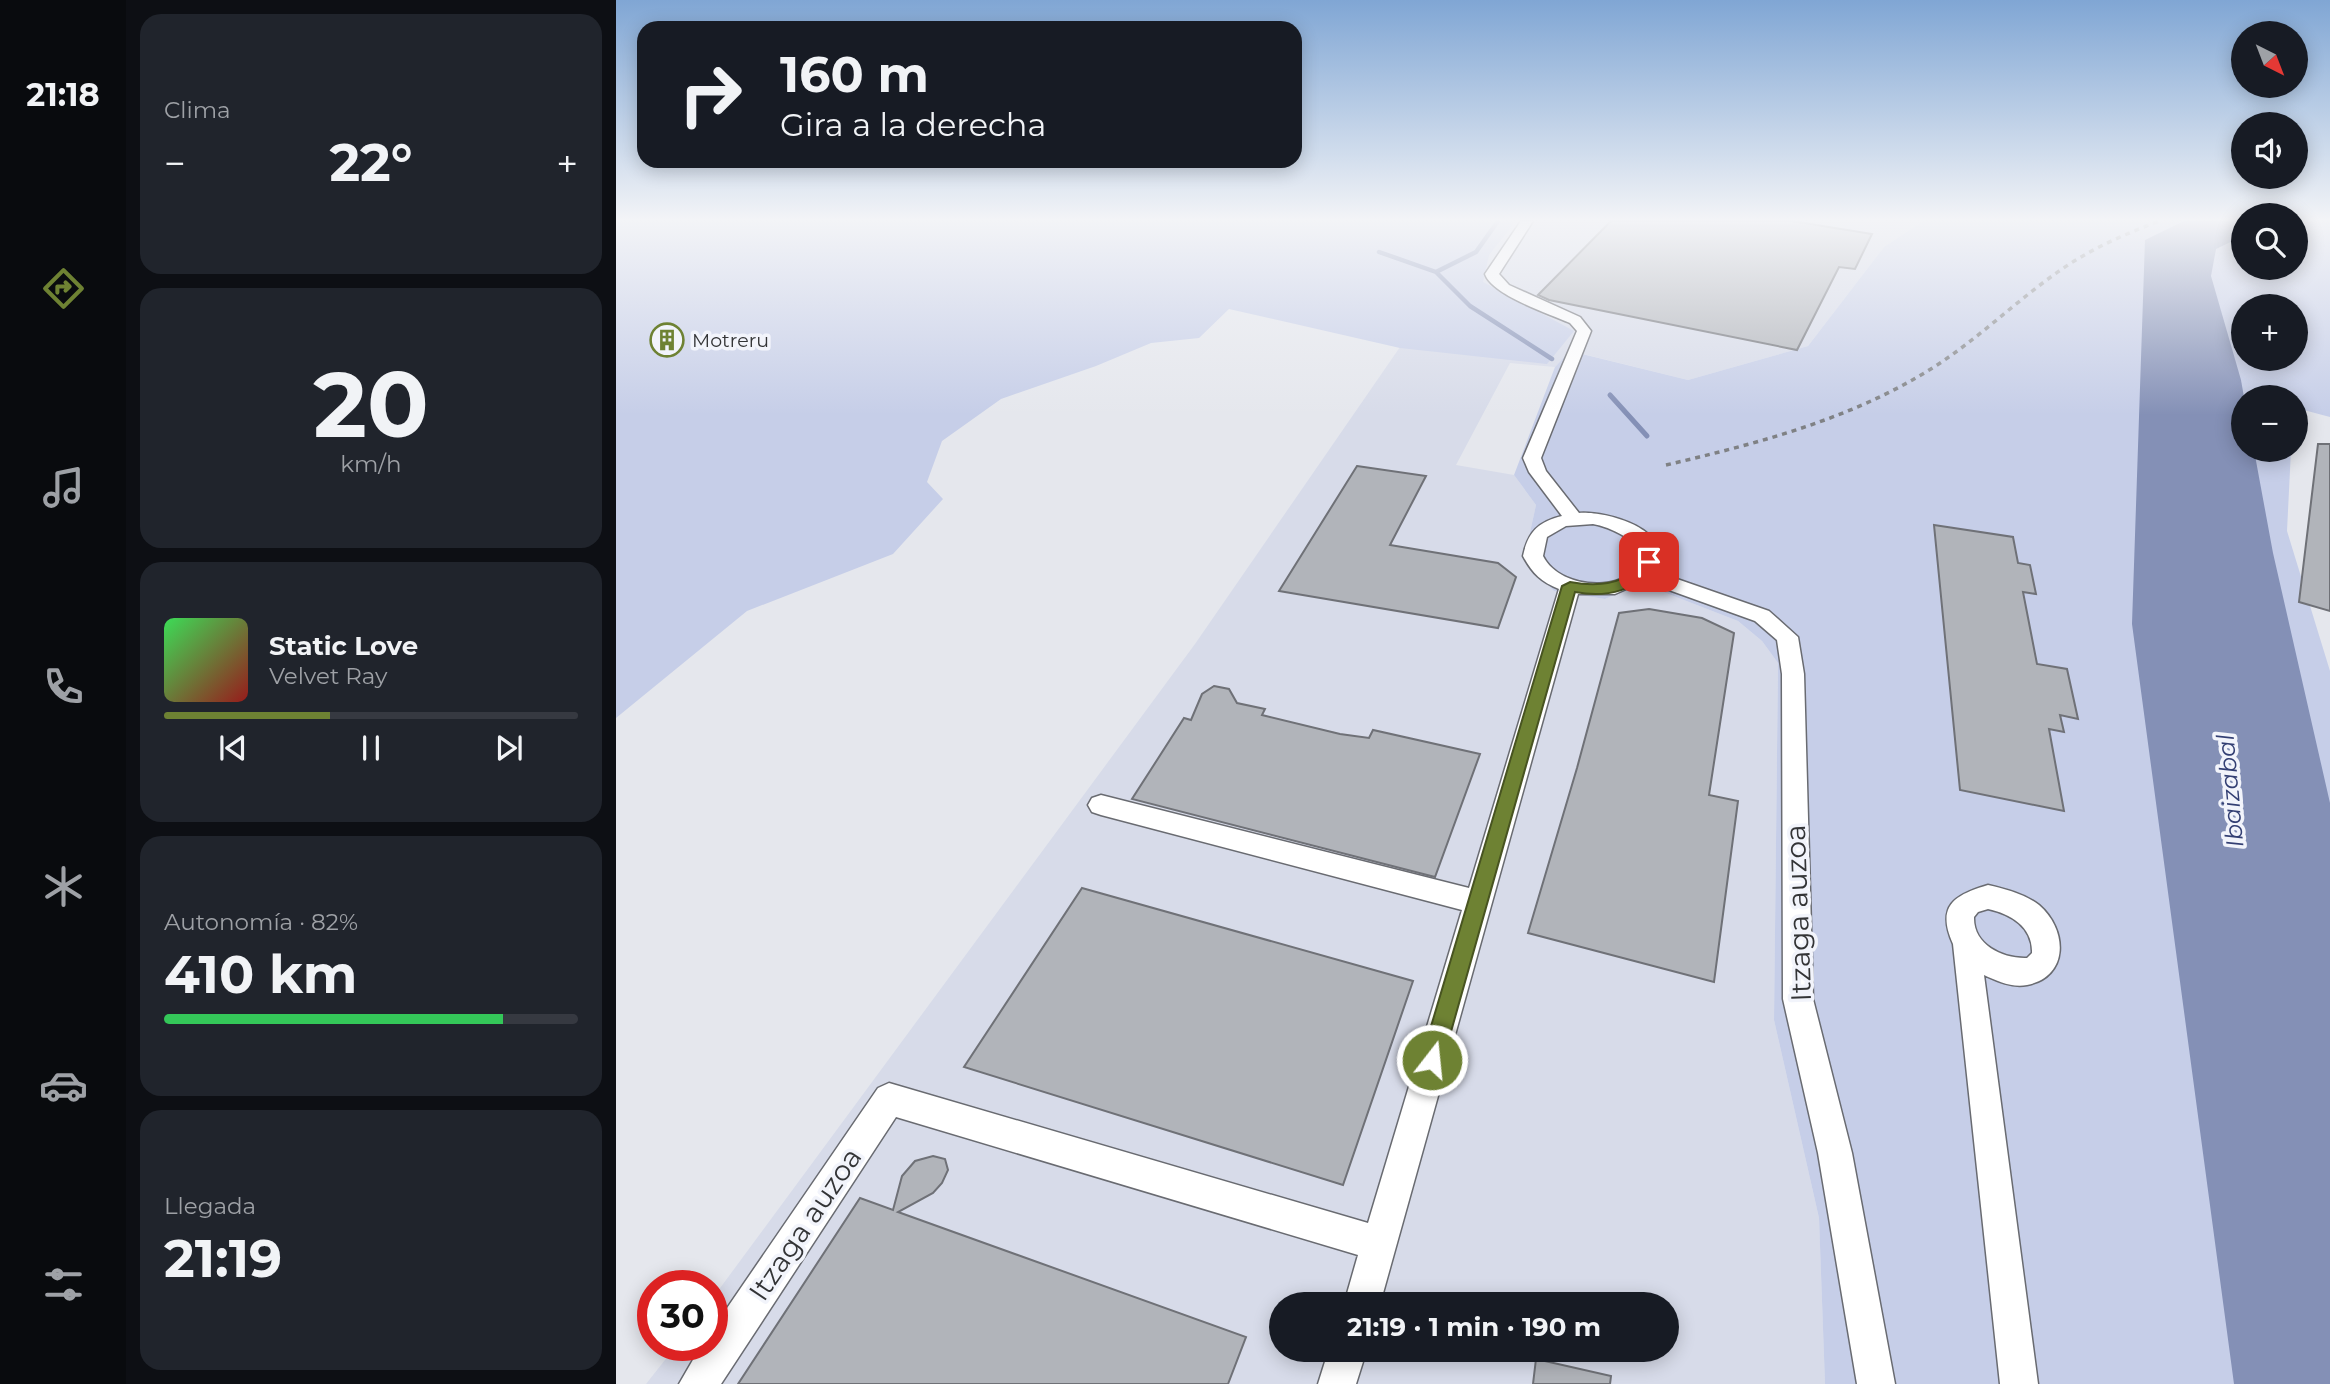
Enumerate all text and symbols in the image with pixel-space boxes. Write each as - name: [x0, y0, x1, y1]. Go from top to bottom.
- north arrow: [2231, 21, 2308, 98]
- map controls: [2231, 21, 2308, 462]
- text: 160 m: [780, 45, 929, 104]
- icon: right: [665, 49, 756, 140]
- text: 21:18: [26, 75, 100, 114]
- text: Clima: [164, 96, 231, 124]
- text: Gira a la derecha: [780, 105, 1046, 144]
- button: sound: [2231, 112, 2308, 189]
- text: 22°: [329, 131, 413, 194]
- text: −: [164, 140, 186, 187]
- text: +: [556, 140, 578, 187]
- button: search: [2231, 203, 2308, 280]
- icon: directions: [39, 264, 88, 313]
- button: +: [2231, 294, 2308, 371]
- building icon: Motreru: [648, 321, 686, 359]
- place label: Motreru: [692, 329, 769, 352]
- text: 20: [313, 349, 429, 460]
- button: −: [2231, 385, 2308, 462]
- text: km/h: [340, 450, 402, 478]
- icon: music: [39, 463, 88, 512]
- pin: [1619, 532, 1679, 592]
- icon: arrive: [1630, 543, 1668, 581]
- text: Static Love: [269, 630, 418, 662]
- icon: phone: [39, 662, 88, 711]
- text: Velvet Ray: [269, 662, 387, 690]
- icon: previous: [214, 729, 252, 767]
- icon: pause: [352, 729, 390, 767]
- icon: next: [490, 729, 528, 767]
- water label: Ibaizabal: [2211, 733, 2249, 849]
- street label: Itzaga auzoa: [1778, 824, 1818, 1002]
- icon: climate: [39, 862, 88, 911]
- text: Autonomía · 82%: [164, 908, 358, 936]
- text: 410 km: [164, 943, 357, 1006]
- position arrow: [1395, 1023, 1469, 1097]
- icon: car: [39, 1061, 88, 1110]
- street label: Itzaga auzoa: [741, 1141, 869, 1307]
- text: Llegada: [164, 1192, 256, 1220]
- text: 21:19: [164, 1227, 282, 1290]
- icon: filters: [39, 1260, 88, 1309]
- speed limit sign: 30: [637, 1270, 728, 1361]
- text: 21:19 · 1 min · 190 m: [1347, 1311, 1601, 1343]

